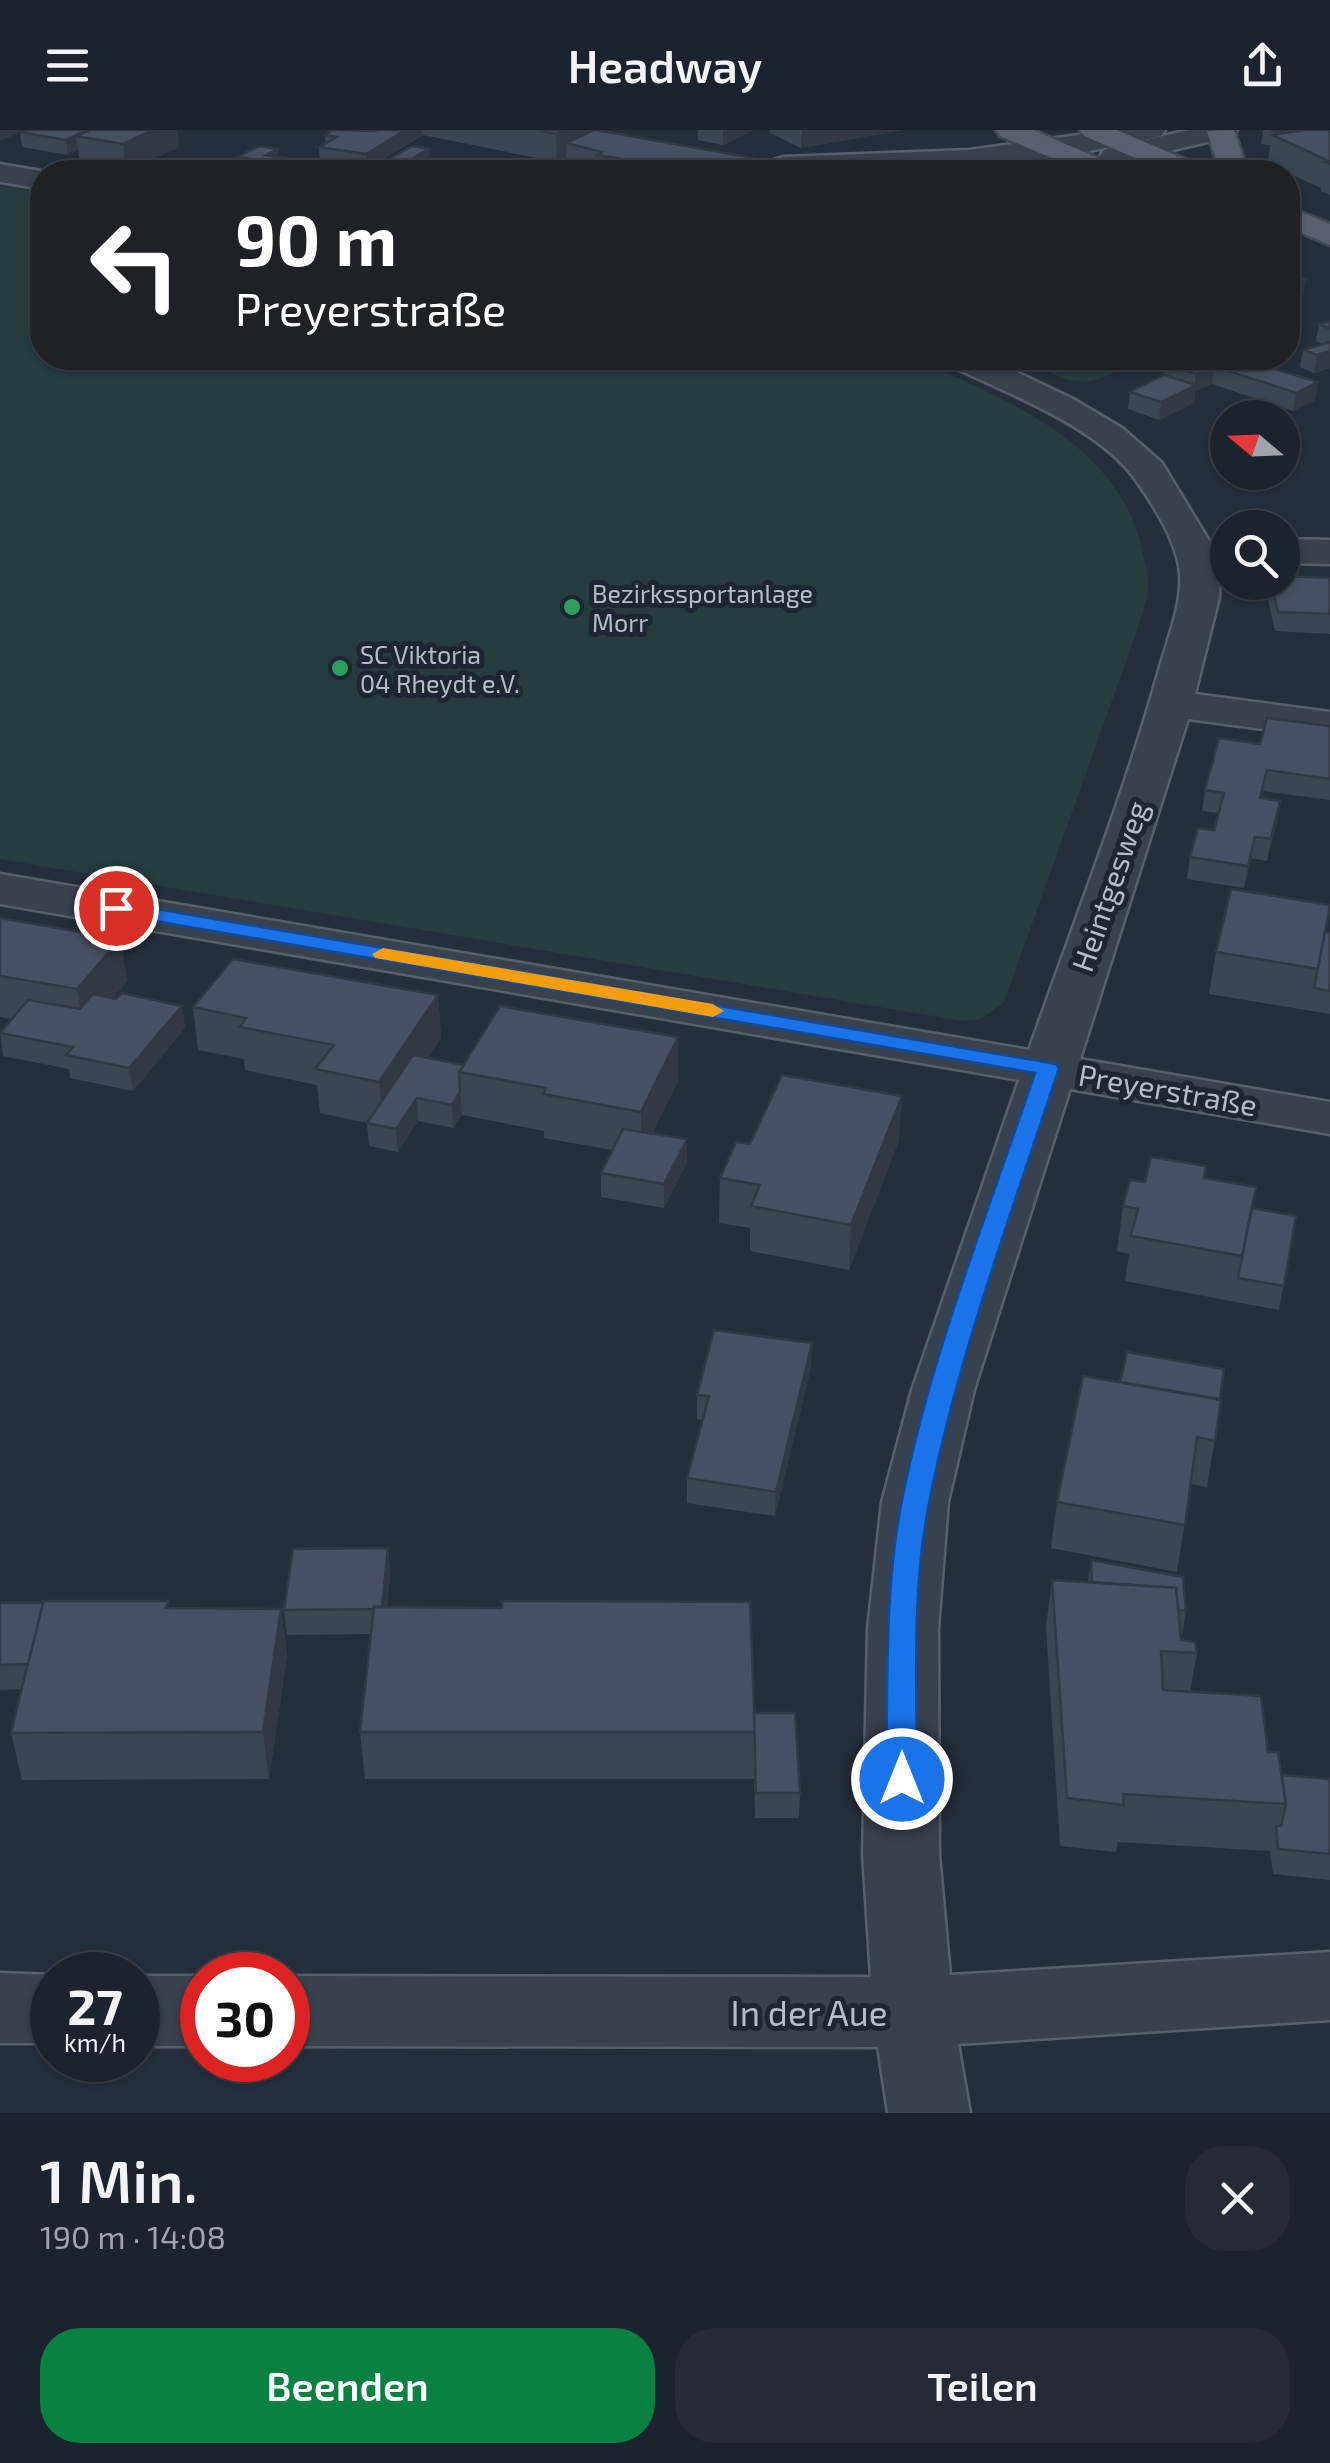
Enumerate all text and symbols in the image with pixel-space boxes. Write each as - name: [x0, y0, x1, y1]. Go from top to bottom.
- icon: menu: [40, 38, 95, 93]
- text: Headway: [568, 38, 762, 92]
- icon: share: [1235, 38, 1290, 93]
- text: 90 m: [235, 196, 397, 280]
- icon: left: [70, 200, 200, 330]
- text: Preyerstraße: [235, 281, 506, 335]
- north arrow: [1210, 400, 1300, 490]
- map controls: [1210, 400, 1300, 600]
- button: search: [1210, 510, 1300, 600]
- place label: Bezirkssportanlage Morr: [592, 578, 813, 637]
- marker: Bezirkssportanlage Morr: [561, 596, 583, 618]
- place label: SC Viktoria 04 Rheydt e.V.: [360, 639, 520, 698]
- marker: SC Viktoria 04 Rheydt e.V.: [329, 657, 351, 679]
- street label: Heintgesweg: [1063, 796, 1155, 976]
- pin: [74, 866, 159, 951]
- icon: arrive: [89, 881, 144, 936]
- street label: Preyerstraße: [1076, 1056, 1260, 1122]
- position arrow: [850, 1727, 954, 1831]
- speed limit sign: 30: [180, 1952, 310, 2082]
- text: 27: [67, 1975, 123, 2035]
- street label: In der Aue: [731, 1991, 887, 2033]
- text: km/h: [64, 2027, 126, 2057]
- text: 1 Min.: [40, 2143, 198, 2215]
- button: close: [1185, 2146, 1290, 2251]
- text: 190 m · 14:08: [40, 2217, 226, 2255]
- button: Beenden: [40, 2328, 655, 2443]
- button: Teilen: [675, 2328, 1290, 2443]

